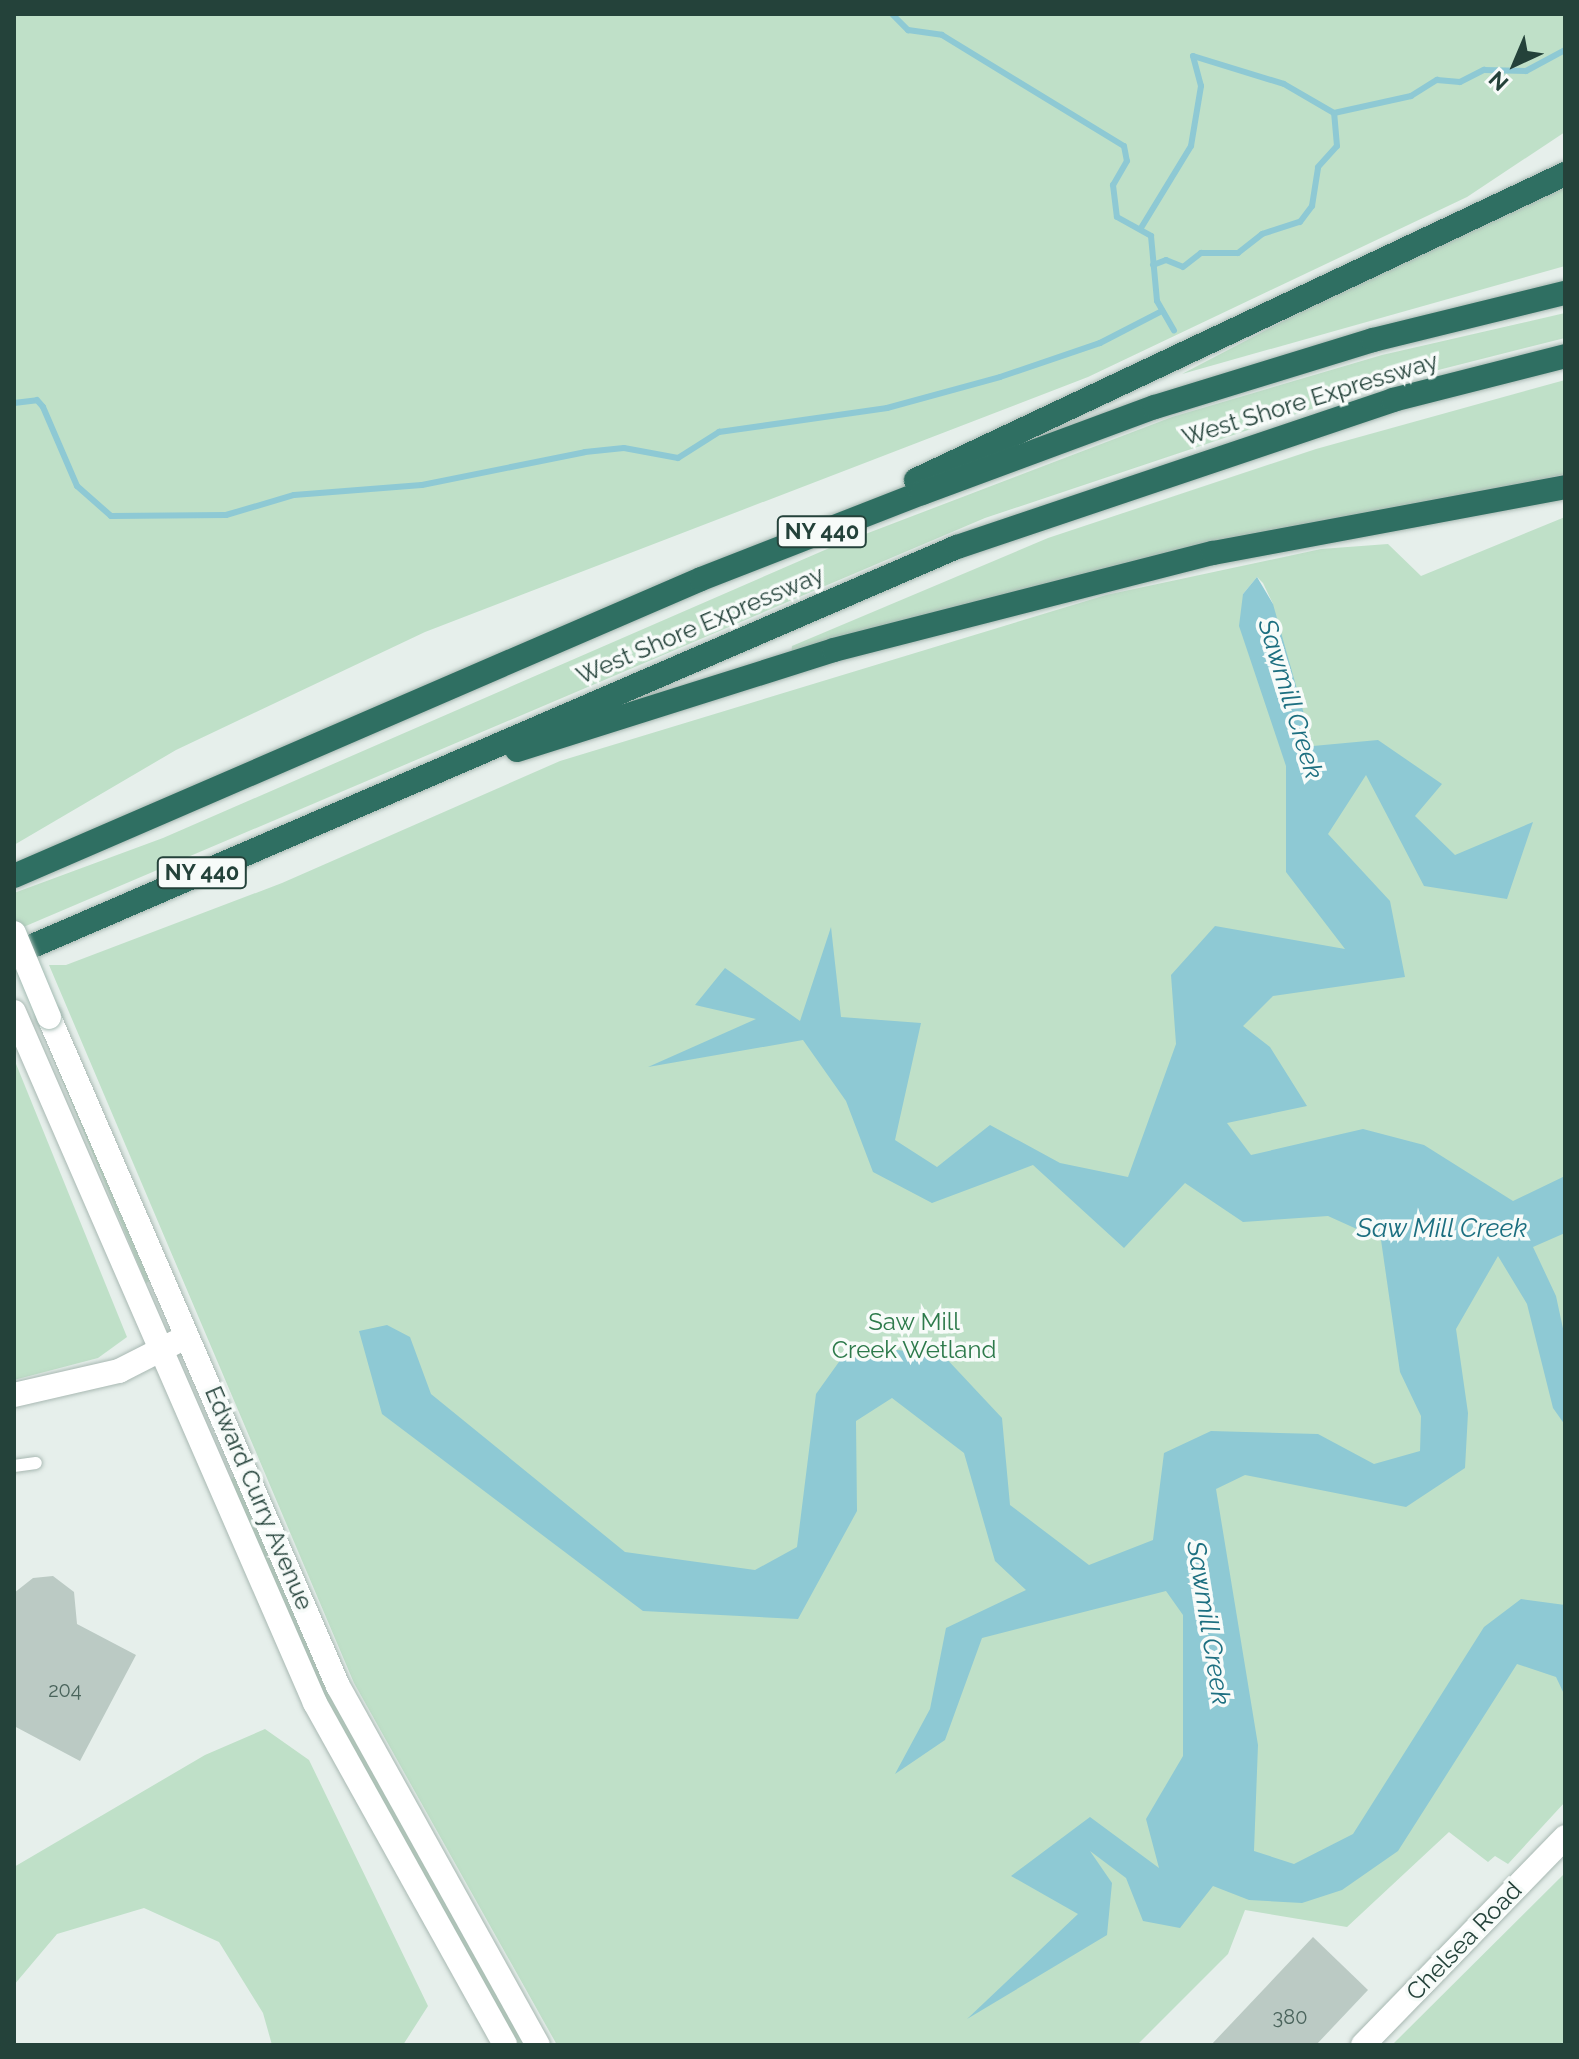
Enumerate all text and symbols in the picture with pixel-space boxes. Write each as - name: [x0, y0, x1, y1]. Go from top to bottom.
- north arrow: [1475, 24, 1555, 104]
- text: N: [1483, 66, 1513, 96]
- street label: West Shore Expressway: [1179, 346, 1441, 452]
- road number: NY 440: [776, 514, 868, 550]
- street label: West Shore Expressway: [572, 560, 828, 690]
- water label: Sawmill Creek: [1251, 615, 1329, 783]
- road number: NY 440: [156, 855, 248, 891]
- water label: Saw Mill Creek: [1356, 1213, 1528, 1245]
- park label: Saw Mill Creek Wetland: [831, 1308, 997, 1364]
- street label: Edward Curry Avenue: [199, 1381, 319, 1615]
- water label: Sawmill Creek: [1180, 1538, 1236, 1708]
- house number: 204: [48, 1678, 82, 1702]
- street label: Chelsea Road: [1400, 1876, 1528, 2006]
- house number: 380: [1273, 2005, 1307, 2029]

